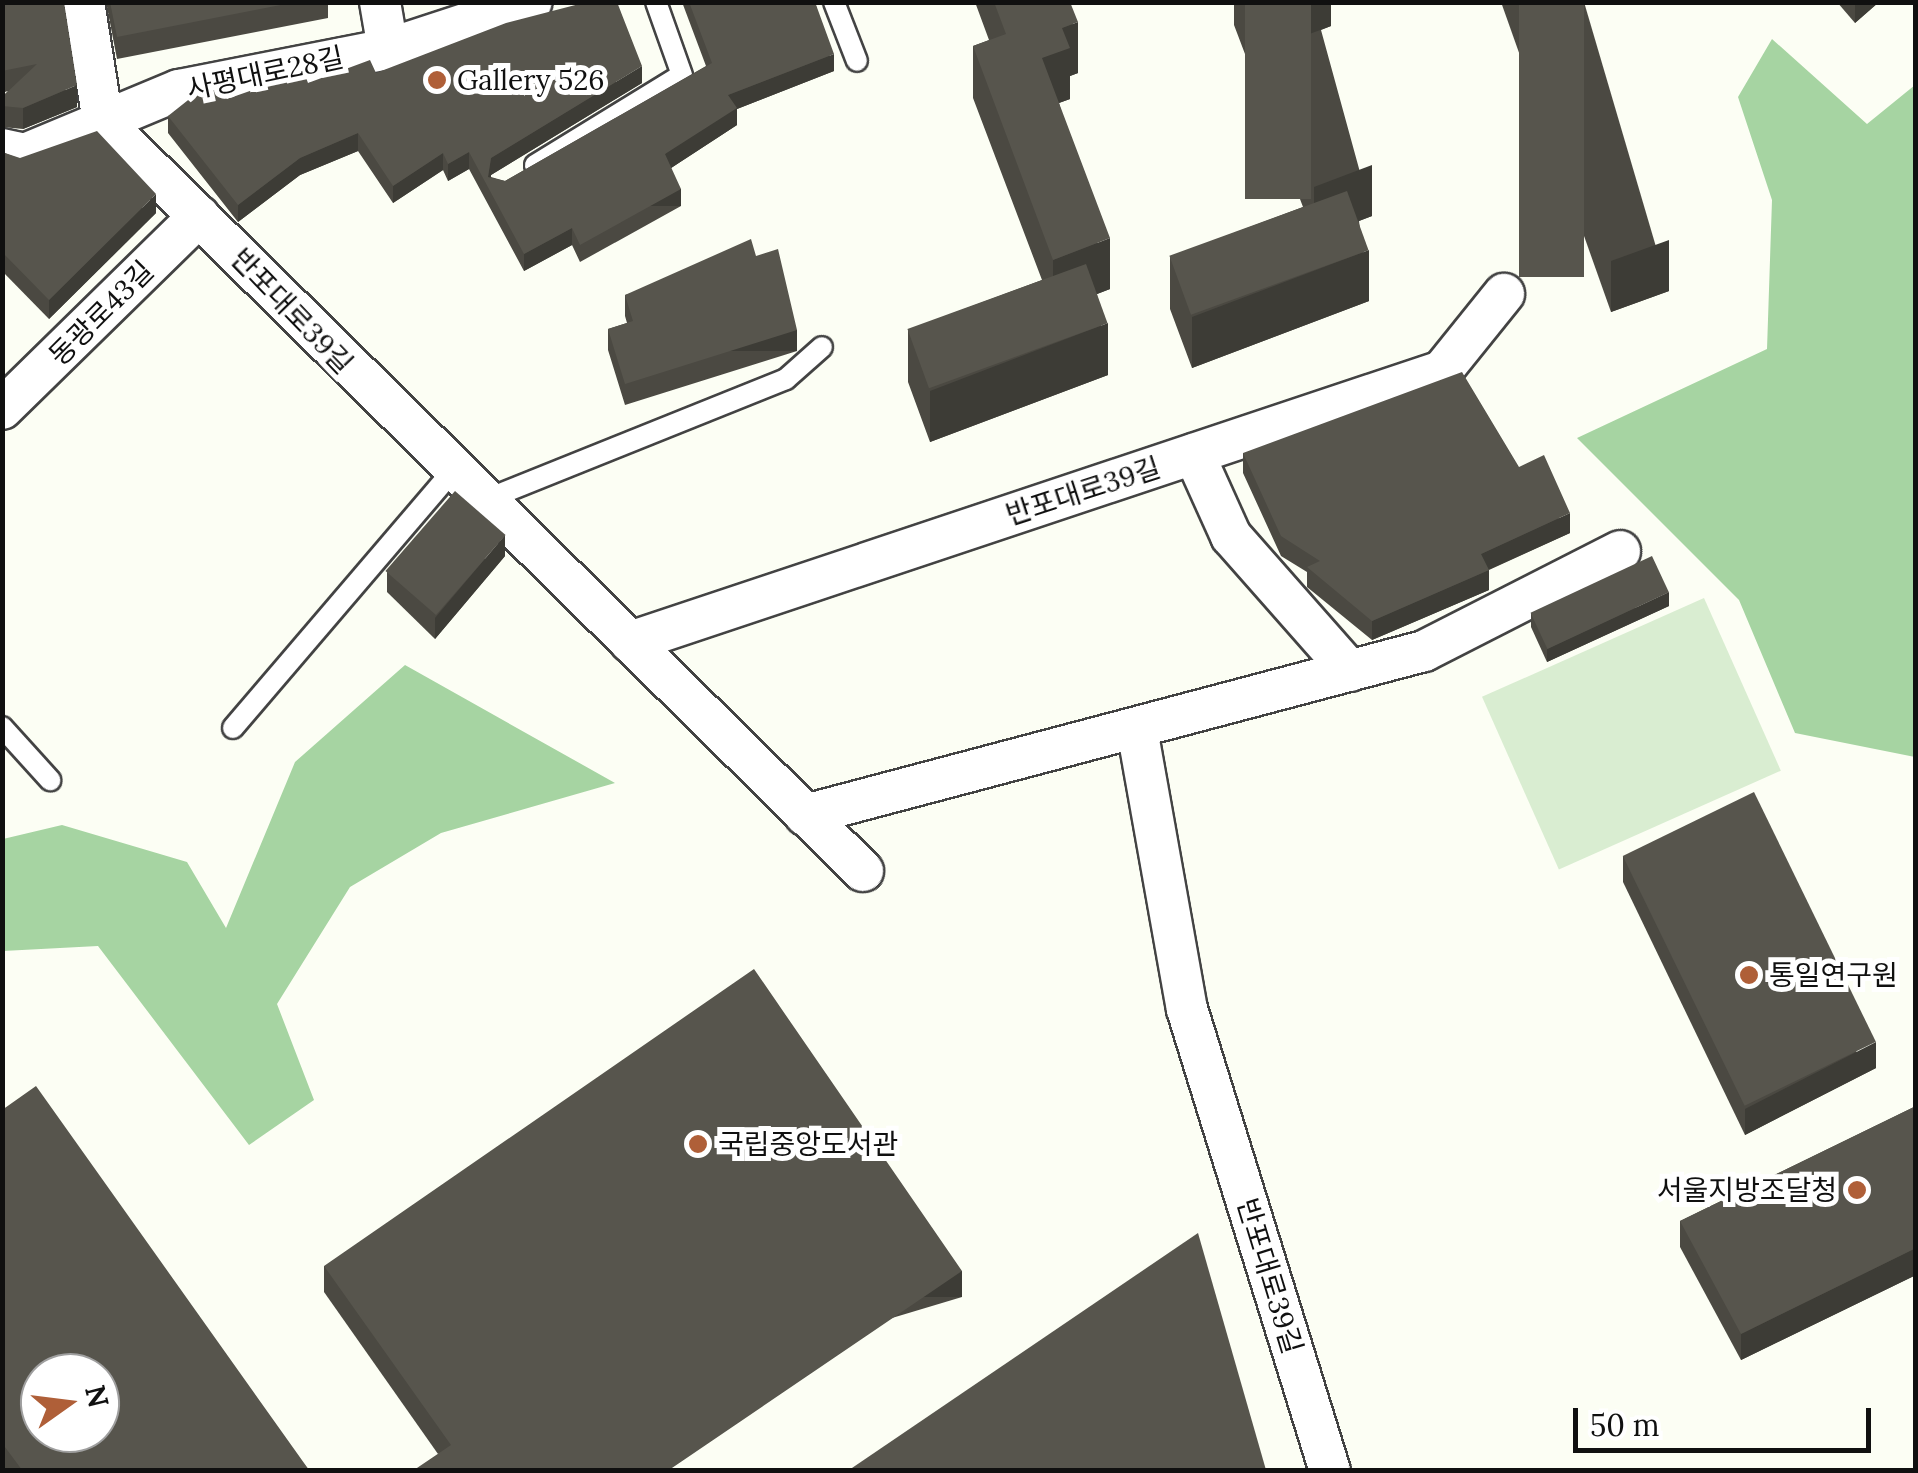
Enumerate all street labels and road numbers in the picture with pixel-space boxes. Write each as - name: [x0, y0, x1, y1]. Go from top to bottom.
- street label: 사평대로28길: [183, 40, 347, 106]
- street label: 반포대로39길: [224, 242, 360, 380]
- street label: 동광로43길: [42, 254, 160, 372]
- street label: 반포대로39길: [1001, 450, 1165, 532]
- street label: 반포대로39길: [1230, 1194, 1310, 1358]

